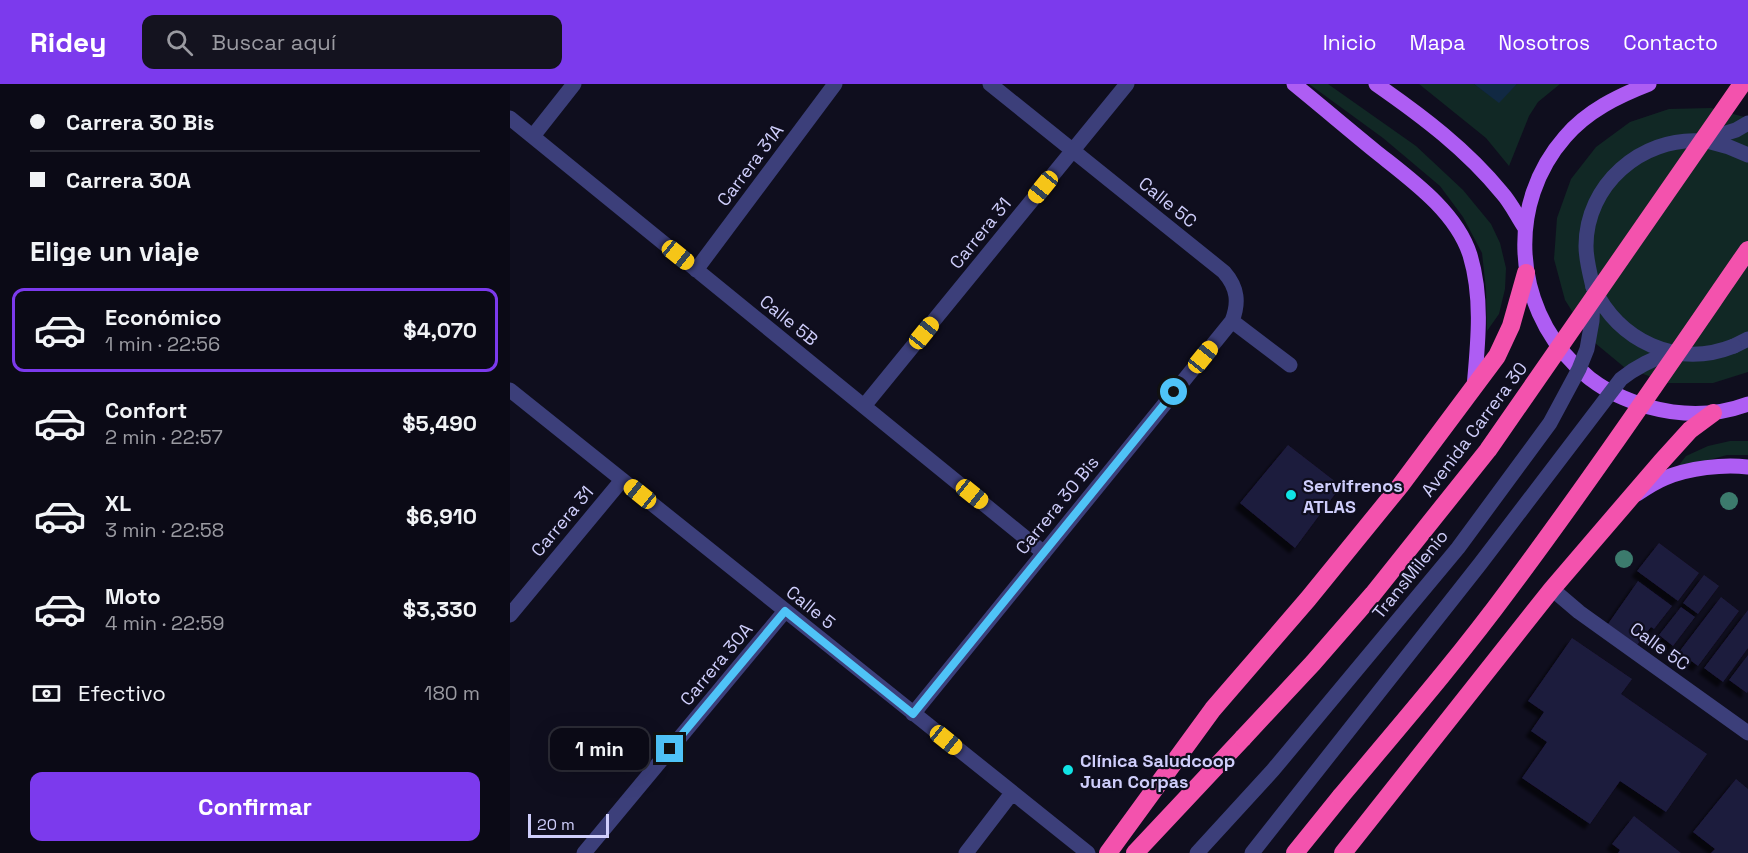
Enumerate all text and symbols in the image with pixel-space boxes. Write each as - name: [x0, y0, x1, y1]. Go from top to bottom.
- search box: [142, 15, 562, 69]
- text: Ridey: [30, 24, 106, 60]
- icon: search: [163, 26, 196, 59]
- text: Buscar aquí: [211, 28, 336, 56]
- text: Inicio: [1323, 29, 1377, 56]
- text: Mapa: [1410, 29, 1465, 56]
- text: Nosotros: [1498, 29, 1590, 56]
- text: Contacto: [1623, 29, 1718, 56]
- text: Carrera 30 Bis: [66, 108, 215, 136]
- street label: Carrera 31A: [712, 119, 788, 211]
- text: Carrera 30A: [66, 166, 191, 194]
- car: [1025, 167, 1061, 207]
- street label: Calle 5C: [1134, 172, 1202, 232]
- street label: Carrera 31: [944, 193, 1016, 273]
- text: Elige un viaje: [30, 234, 200, 269]
- car: [658, 237, 698, 273]
- street label: Calle 5B: [755, 289, 823, 351]
- icon: car: [33, 303, 87, 357]
- text: Económico: [105, 303, 222, 331]
- car: [906, 313, 942, 353]
- text: $4,070: [403, 316, 477, 344]
- text: 1 min · 22:56: [105, 331, 220, 357]
- car: [1185, 337, 1221, 377]
- street label: Avenida Carrera 30: [1416, 357, 1532, 501]
- route start: [1160, 378, 1187, 405]
- icon: car: [33, 396, 87, 450]
- text: Confort: [105, 396, 187, 424]
- text: $5,490: [402, 409, 477, 437]
- text: 2 min · 22:57: [105, 424, 223, 450]
- street label: Carrera 30 Bis: [1010, 451, 1104, 559]
- place label: Servifrenos ATLAS: [1303, 474, 1403, 518]
- car: [620, 476, 660, 512]
- car: [952, 476, 992, 512]
- street label: Carrera 31: [526, 481, 598, 561]
- marker: Servifrenos ATLAS: [1284, 488, 1298, 502]
- icon: car: [33, 489, 87, 543]
- text: XL: [105, 489, 131, 517]
- text: $6,910: [406, 502, 477, 530]
- text: 3 min · 22:58: [105, 517, 224, 543]
- street label: TransMilenio: [1367, 525, 1453, 623]
- street label: Calle 5: [782, 580, 840, 634]
- icon: car: [33, 582, 87, 636]
- text: Moto: [105, 582, 161, 610]
- text: $3,330: [403, 595, 477, 623]
- text: 4 min · 22:59: [105, 610, 224, 636]
- street label: Calle 5C: [1626, 617, 1694, 675]
- street label: Carrera 30A: [675, 618, 757, 710]
- icon: cash: [30, 677, 63, 710]
- text: Efectivo: [78, 679, 166, 707]
- text: 180 m: [424, 680, 480, 706]
- car: [926, 722, 966, 758]
- callout: 1 min: [550, 728, 649, 770]
- route end: [656, 735, 683, 762]
- text: 1 min: [575, 736, 624, 762]
- place label: Clínica Saludcoop Juan Corpas: [1080, 749, 1235, 793]
- marker: Clínica Saludcoop Juan Corpas: [1061, 763, 1075, 777]
- button: Confirmar: [30, 772, 480, 841]
- scale bar: [528, 811, 609, 838]
- text: 20 m: [537, 814, 575, 835]

